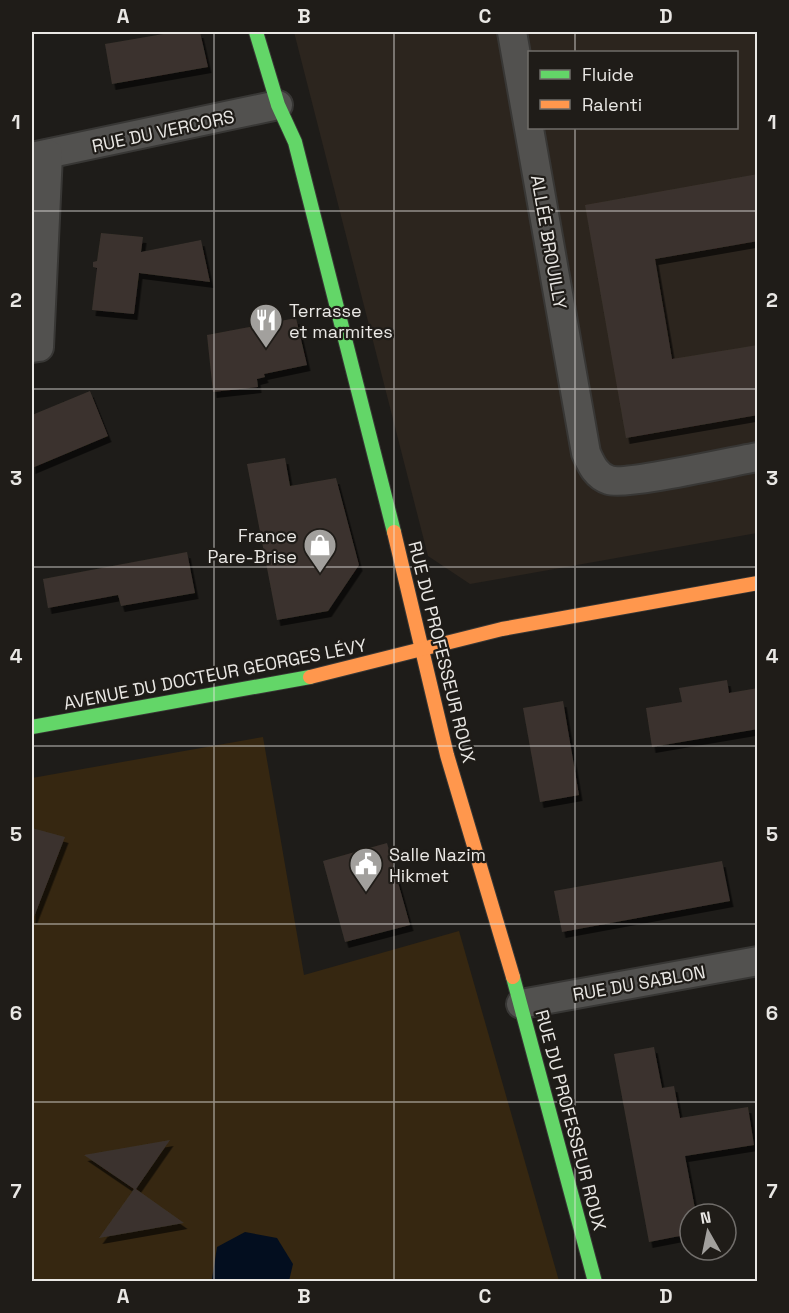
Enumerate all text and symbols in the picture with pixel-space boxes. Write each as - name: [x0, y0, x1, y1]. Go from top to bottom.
- text: A: [117, 3, 130, 29]
- text: B: [297, 3, 311, 29]
- text: C: [479, 3, 492, 29]
- text: D: [659, 3, 673, 29]
- legend: [528, 51, 738, 129]
- text: Fluide: [582, 63, 634, 86]
- text: Ralenti: [582, 93, 642, 116]
- street label: RUE DU VERCORS: [90, 105, 236, 157]
- text: 1: [11, 109, 21, 135]
- text: 1: [767, 109, 777, 135]
- street label: ALLÉE BROUILLY: [526, 173, 572, 311]
- text: 2: [10, 287, 22, 313]
- text: 2: [766, 287, 778, 313]
- place label: Terrasse et marmites: [289, 299, 393, 343]
- restaurant icon: Terrasse et marmites: [248, 302, 284, 349]
- text: 3: [10, 465, 22, 491]
- text: 3: [766, 465, 778, 491]
- place label: France Pare-Brise: [207, 524, 297, 568]
- shop icon: France Pare-Brise: [302, 527, 338, 574]
- street label: RUE DU PROFESSEUR ROUX: [403, 539, 481, 765]
- street label: AVENUE DU DOCTEUR GEORGES LÉVY: [62, 633, 368, 715]
- text: 4: [10, 643, 23, 669]
- text: 4: [766, 643, 779, 669]
- text: 5: [10, 821, 22, 847]
- text: 5: [766, 821, 778, 847]
- place label: Salle Nazim Hikmet: [389, 843, 486, 887]
- public building icon: Salle Nazim Hikmet: [348, 846, 384, 893]
- street label: RUE DU SABLON: [571, 960, 707, 1006]
- text: 6: [10, 1000, 22, 1026]
- text: 6: [766, 1000, 778, 1026]
- street label: RUE DU PROFESSEUR ROUX: [530, 1007, 612, 1233]
- text: 7: [10, 1178, 22, 1204]
- text: 7: [766, 1178, 778, 1204]
- north arrow: [678, 1202, 738, 1262]
- text: N: [699, 1206, 713, 1229]
- text: A: [117, 1283, 130, 1309]
- text: B: [297, 1283, 311, 1309]
- text: C: [479, 1283, 492, 1309]
- text: D: [659, 1283, 673, 1309]

